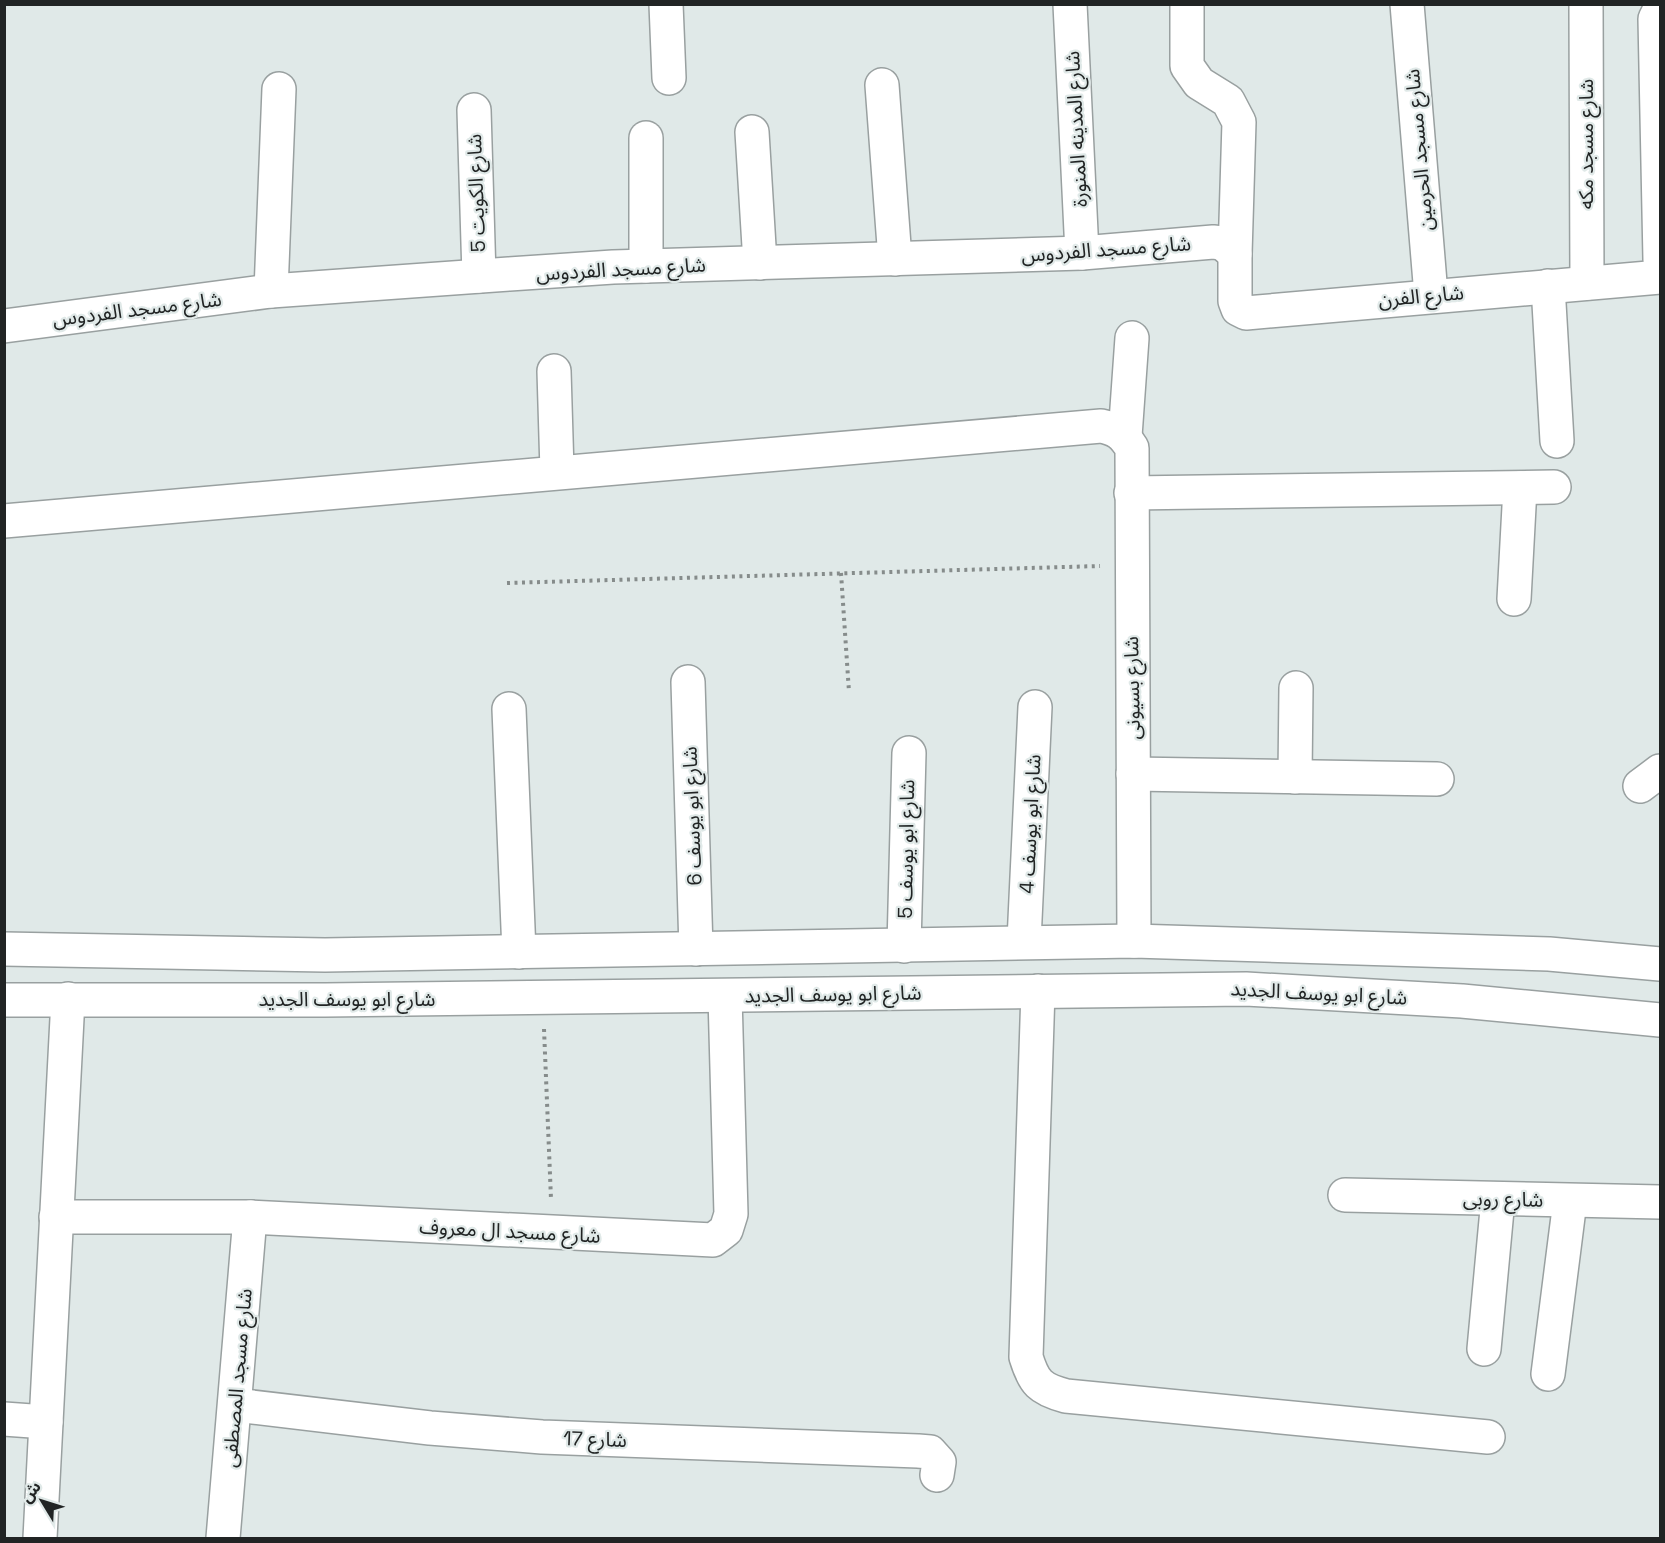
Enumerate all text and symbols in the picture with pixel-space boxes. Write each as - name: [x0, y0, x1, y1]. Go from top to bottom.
- street label: شارع المدينه المنورة: [1059, 50, 1095, 208]
- street label: شارع مسجد الحرمين: [1399, 68, 1441, 232]
- street label: شارع مسجد مكه: [1573, 79, 1601, 209]
- street label: شارع الكويت 5: [461, 133, 493, 253]
- street label: شارع مسجد الفردوس: [1020, 230, 1192, 270]
- street label: شارع مسجد الفردوس: [535, 252, 707, 288]
- street label: شارع الفرن: [1377, 279, 1465, 315]
- street label: شارع مسجد الفردوس: [51, 286, 223, 334]
- street label: شارع بسيونى: [1118, 636, 1148, 740]
- street label: شارع ابو يوسف 6: [677, 746, 709, 886]
- street label: شارع ابو يوسف 4: [1013, 754, 1049, 894]
- street label: شارع ابو يوسف 5: [892, 779, 922, 919]
- street label: شارع ابو يوسف الجديد: [1230, 975, 1408, 1013]
- street label: شارع ابو يوسف الجديد: [744, 979, 922, 1011]
- street label: شارع ابو يوسف الجديد: [259, 986, 436, 1014]
- street label: شارع روبى: [1462, 1185, 1543, 1215]
- street label: شارع مسجد ال معروف: [419, 1213, 601, 1251]
- street label: شارع مسجد المصطفى: [216, 1287, 260, 1469]
- street label: شارع 17: [563, 1425, 627, 1455]
- north arrow: [12, 1471, 72, 1531]
- text: ش: [16, 1477, 46, 1507]

